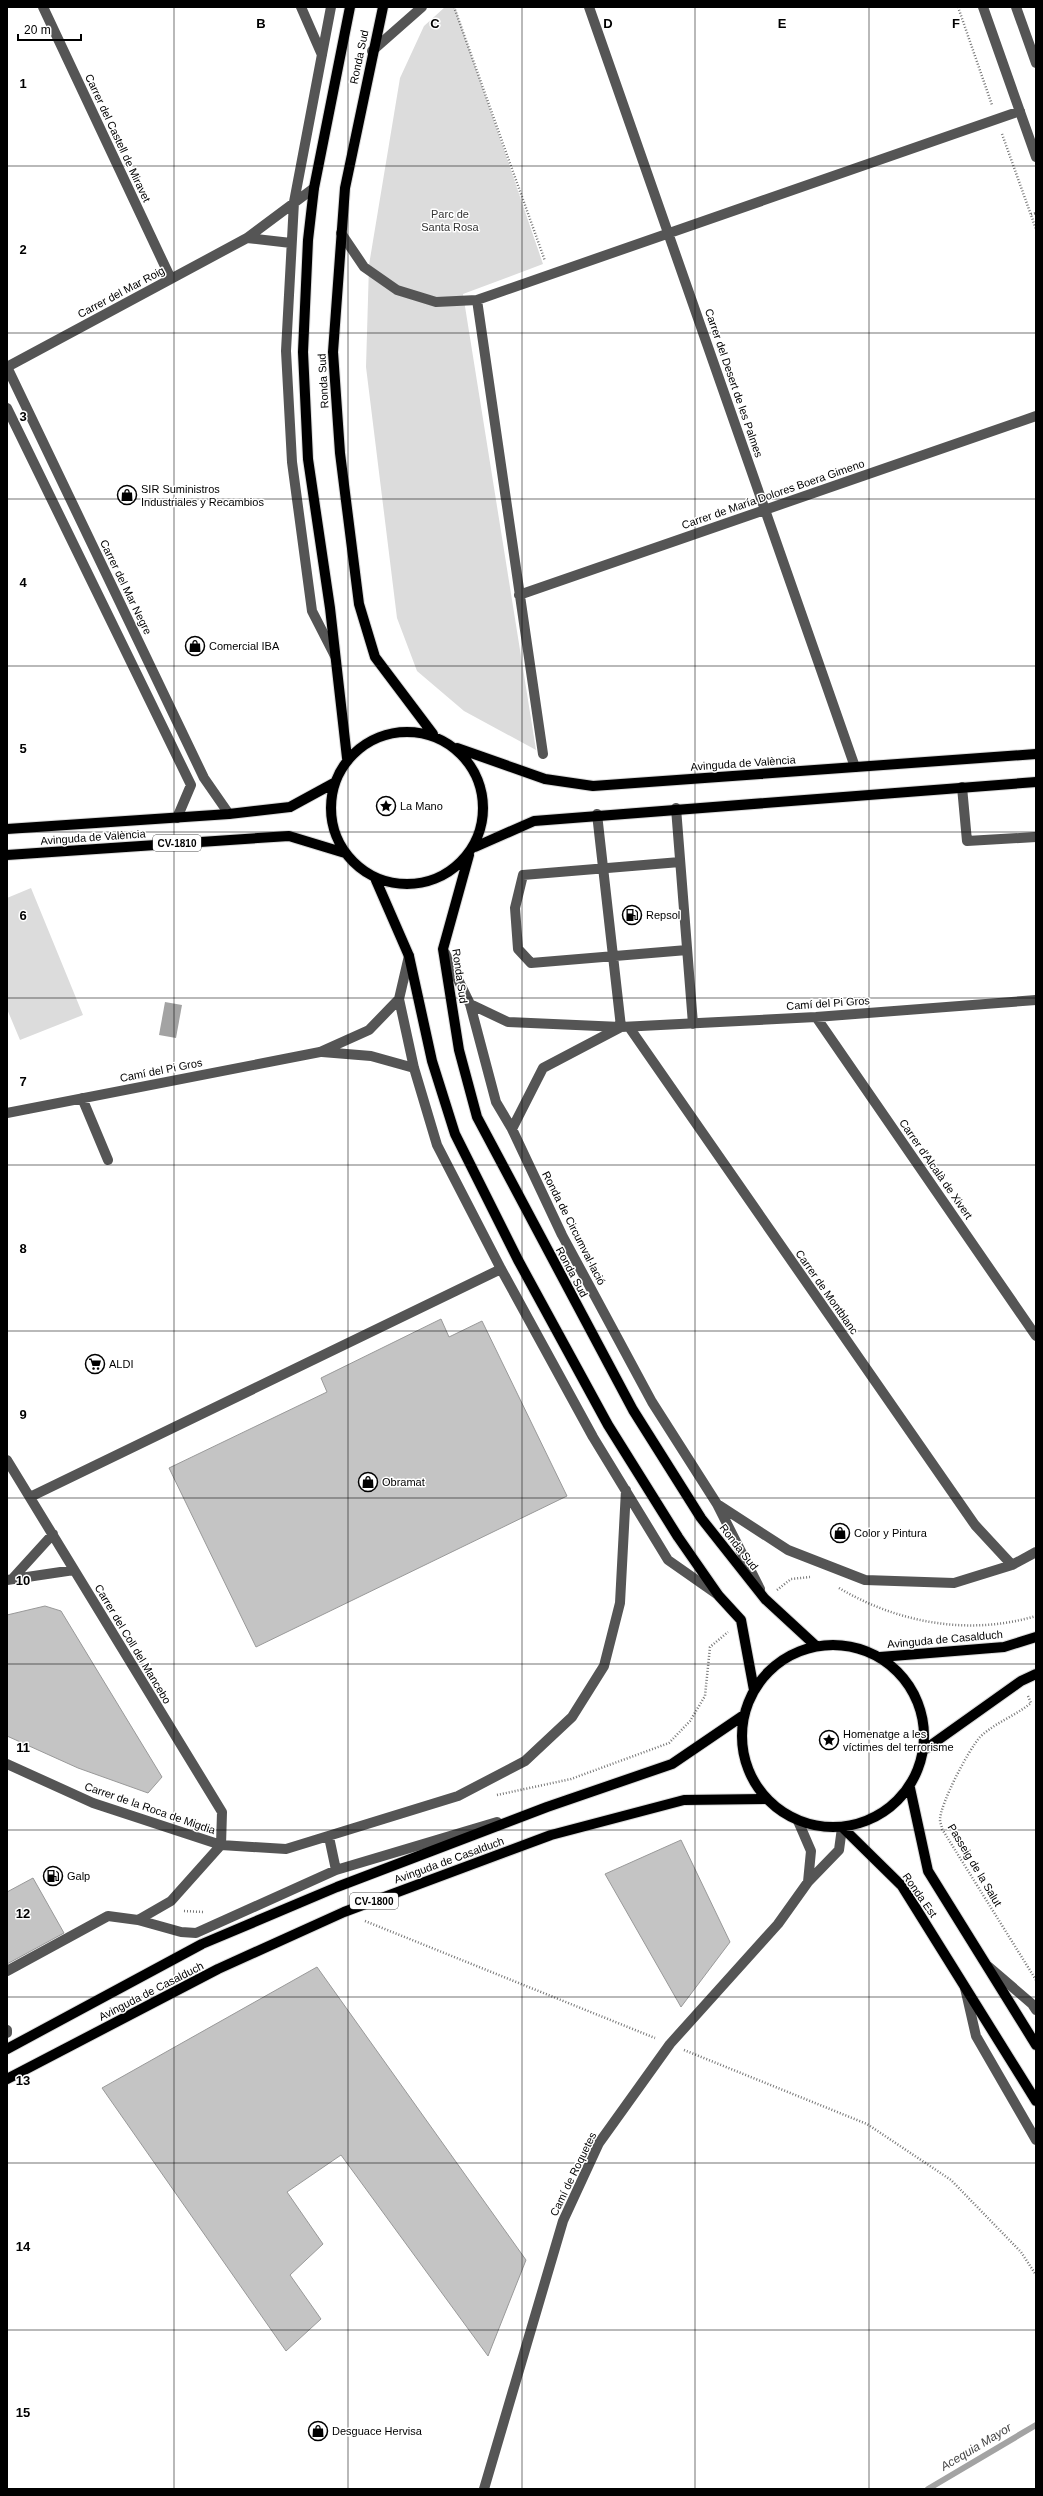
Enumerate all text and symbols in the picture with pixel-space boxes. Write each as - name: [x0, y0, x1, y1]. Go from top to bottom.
- scale bar: [18, 16, 81, 42]
- text: B: [256, 16, 266, 31]
- text: C: [430, 16, 440, 31]
- text: D: [603, 16, 613, 31]
- text: E: [778, 16, 787, 31]
- text: F: [952, 16, 960, 31]
- text: 20 m: [24, 23, 51, 37]
- street label: Ronda Sud: [347, 29, 371, 85]
- street label: Carrer del Castell de Miravet: [83, 72, 153, 204]
- text: 1: [19, 76, 27, 91]
- park label: Parc de Santa Rosa: [421, 208, 480, 233]
- text: 2: [19, 242, 27, 257]
- street label: Carrer del Mar Roig: [76, 264, 166, 320]
- street label: Carrer del Desert de les Palmes: [703, 307, 765, 459]
- street label: Ronda Sud: [316, 353, 330, 409]
- text: 3: [19, 409, 27, 424]
- street label: Carrer de María Dolores Boera Gimeno: [680, 457, 866, 531]
- place label: SIR Suministros Industriales y Recambios: [141, 483, 264, 508]
- shop icon: SIR Suministros Industriales y Recambios: [116, 484, 138, 506]
- street label: Carrer del Mar Negre: [98, 538, 154, 636]
- text: 4: [19, 575, 27, 590]
- shop icon: Comercial IBA: [184, 635, 206, 657]
- place label: Comercial IBA: [209, 640, 280, 652]
- text: 5: [19, 741, 27, 756]
- street label: Avinguda de València: [690, 753, 797, 773]
- place icon: La Mano: [375, 795, 397, 817]
- place label: La Mano: [400, 800, 443, 812]
- street label: Avinguda de València: [40, 827, 147, 847]
- road number: CV-1810: [153, 835, 201, 851]
- fuel station icon: Repsol: [621, 904, 643, 926]
- text: 6: [19, 908, 27, 923]
- place label: Repsol: [646, 909, 680, 921]
- street label: Ronda Sud: [450, 948, 470, 1004]
- street label: Camí del Pi Gros: [786, 994, 871, 1012]
- street label: Camí del Pi Gros: [119, 1056, 204, 1084]
- text: 7: [19, 1074, 27, 1089]
- street label: Carrer d'Alcalà de Xivert: [897, 1117, 975, 1221]
- street label: Ronda de Circumval·lació: [540, 1169, 608, 1287]
- text: 8: [19, 1241, 27, 1256]
- street label: Ronda Sud: [554, 1245, 590, 1299]
- street label: Carrer de Montblanc: [793, 1247, 861, 1337]
- supermarket icon: ALDI: [84, 1353, 106, 1375]
- place label: ALDI: [109, 1358, 133, 1370]
- text: 9: [19, 1407, 27, 1422]
- shop icon: Obramat: [357, 1471, 379, 1493]
- place label: Obramat: [382, 1476, 425, 1488]
- street label: Ronda Sud: [717, 1522, 761, 1572]
- shop icon: Color y Pintura: [829, 1522, 851, 1544]
- place label: Color y Pintura: [854, 1527, 928, 1539]
- text: 10: [16, 1573, 30, 1588]
- street label: Carrer del Coll del Mancebo: [93, 1582, 173, 1706]
- street label: Avinguda de Casalduch: [887, 1628, 1003, 1650]
- place label: Homenatge a les víctimes del terrorisme: [843, 1728, 954, 1753]
- place icon: Homenatge a les víctimes del terrorisme: [818, 1729, 840, 1751]
- text: 11: [16, 1740, 30, 1755]
- street label: Carrer de la Roca de Migdia: [83, 1780, 218, 1836]
- street label: Passeig de la Salut: [946, 1822, 1004, 1908]
- street label: Avinguda de Casalduch: [392, 1835, 506, 1885]
- fuel station icon: Galp: [42, 1865, 64, 1887]
- place label: Galp: [67, 1870, 90, 1882]
- street label: Ronda Est: [900, 1871, 940, 1919]
- road number: CV-1800: [350, 1893, 398, 1909]
- text: 12: [16, 1906, 30, 1921]
- street label: Avinguda de Casalduch: [97, 1959, 205, 2023]
- text: 13: [16, 2073, 30, 2088]
- street label: Camí de Roquetes: [548, 2130, 599, 2218]
- text: 14: [16, 2239, 31, 2254]
- text: 15: [16, 2405, 30, 2420]
- shop icon: Desguace Hervisa: [307, 2420, 329, 2442]
- water label: Acequia Mayor: [937, 2420, 1015, 2474]
- place label: Desguace Hervisa: [332, 2425, 423, 2437]

